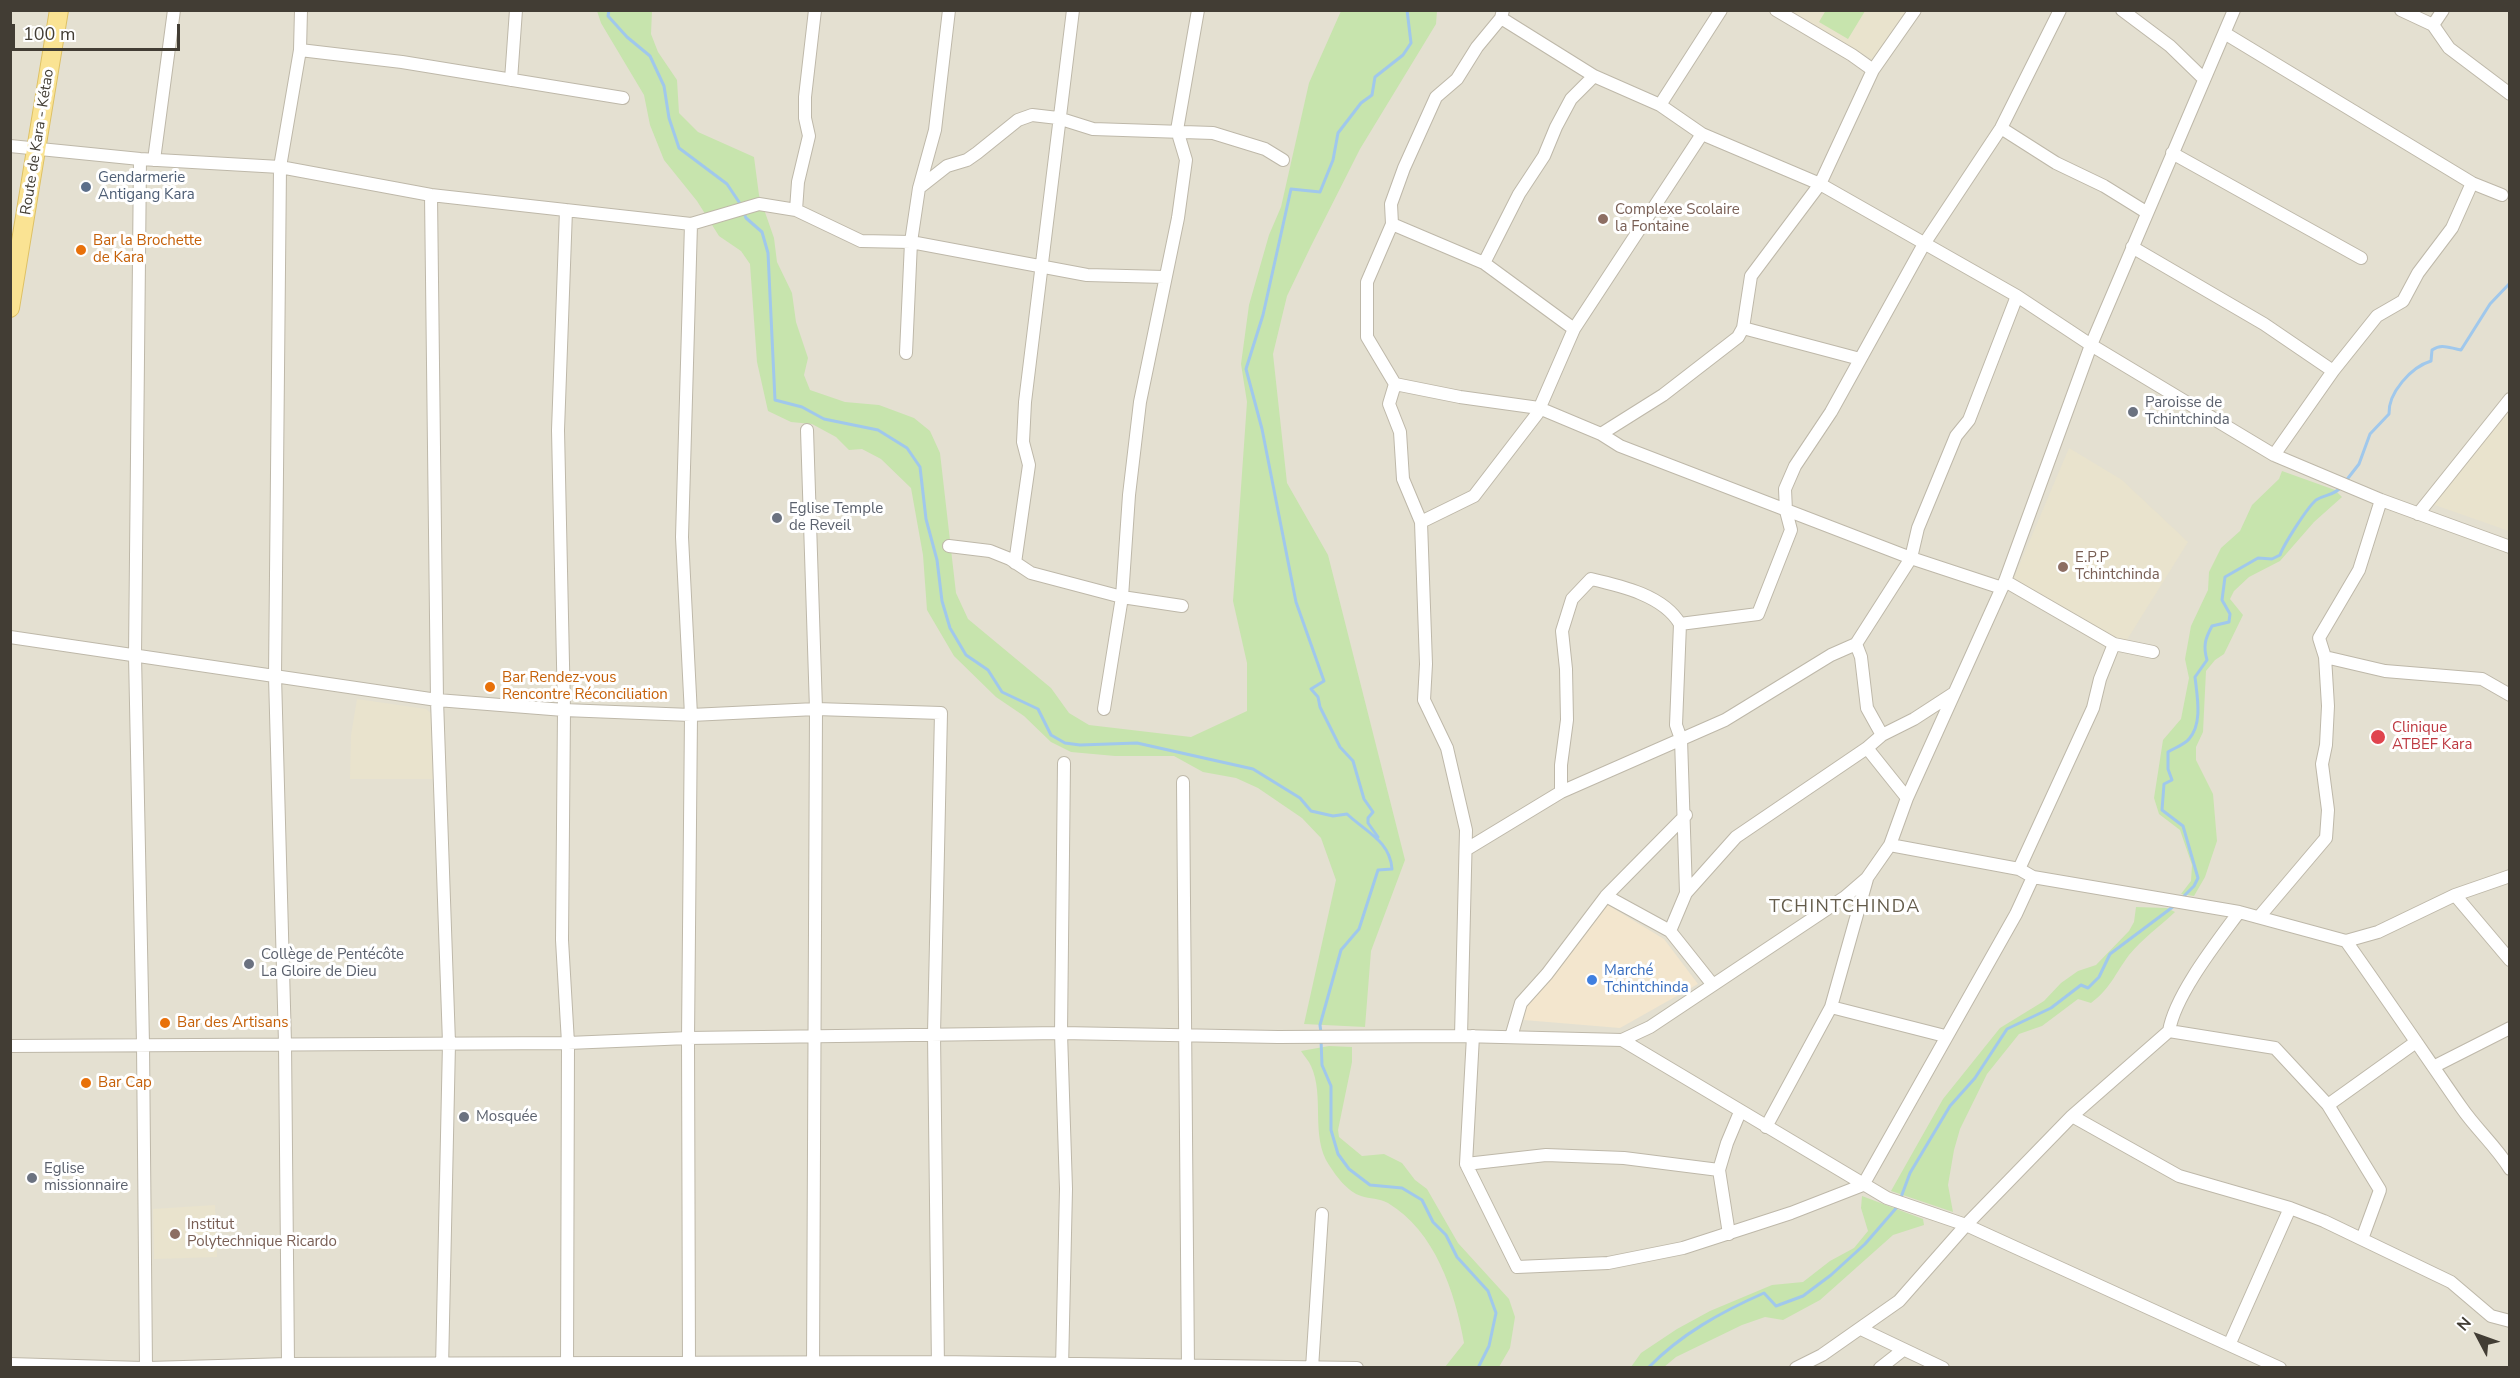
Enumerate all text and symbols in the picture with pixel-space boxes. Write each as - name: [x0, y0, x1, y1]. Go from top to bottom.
- scale bar: [15, 12, 183, 50]
- text: 100 m: [23, 22, 75, 46]
- street label: Route de Kara - Kétao: [18, 68, 58, 216]
- place label: Gendarmerie Antigang Kara: [98, 169, 195, 204]
- marker: Gendarmerie Antigang Kara: [79, 180, 93, 194]
- place label: Complexe Scolaire la Fontaine: [1615, 201, 1740, 236]
- marker: Complexe Scolaire la Fontaine: [1596, 212, 1610, 226]
- place label: Bar la Brochette de Kara: [93, 232, 202, 267]
- marker: Bar la Brochette de Kara: [74, 243, 88, 257]
- place label: Paroisse de Tchintchinda: [2145, 394, 2230, 429]
- marker: Paroisse de Tchintchinda: [2126, 405, 2140, 419]
- place label: Eglise Temple de Reveil: [789, 500, 883, 535]
- marker: Eglise Temple de Reveil: [770, 511, 784, 525]
- place label: E.P.P Tchintchinda: [2075, 549, 2160, 584]
- marker: E.P.P Tchintchinda: [2056, 560, 2070, 574]
- place label: Bar Rendez-vous Rencontre Réconciliation: [502, 669, 668, 704]
- marker: Bar Rendez-vous Rencontre Réconciliation: [483, 680, 497, 694]
- place label: Clinique ATBEF Kara: [2392, 719, 2472, 754]
- marker: Clinique ATBEF Kara: [2369, 728, 2387, 746]
- district label: TCHINTCHINDA: [1769, 897, 1921, 919]
- place label: Collège de Pentécôte La Gloire de Dieu: [261, 946, 404, 981]
- marker: Collège de Pentécôte La Gloire de Dieu: [242, 957, 256, 971]
- place label: Marché Tchintchinda: [1604, 962, 1689, 997]
- marker: Marché Tchintchinda: [1585, 973, 1599, 987]
- place label: Bar des Artisans: [177, 1014, 288, 1032]
- marker: Bar des Artisans: [158, 1016, 172, 1030]
- place label: Bar Cap: [98, 1074, 152, 1092]
- marker: Bar Cap: [79, 1076, 93, 1090]
- place label: Mosquée: [476, 1108, 537, 1126]
- marker: Mosquée: [457, 1110, 471, 1124]
- place label: Eglise missionnaire: [44, 1160, 128, 1195]
- marker: Eglise missionnaire: [25, 1171, 39, 1185]
- place label: Institut Polytechnique Ricardo: [187, 1216, 337, 1251]
- marker: Institut Polytechnique Ricardo: [168, 1227, 182, 1241]
- north arrow: [2448, 1306, 2508, 1366]
- text: N: [2452, 1312, 2477, 1336]

